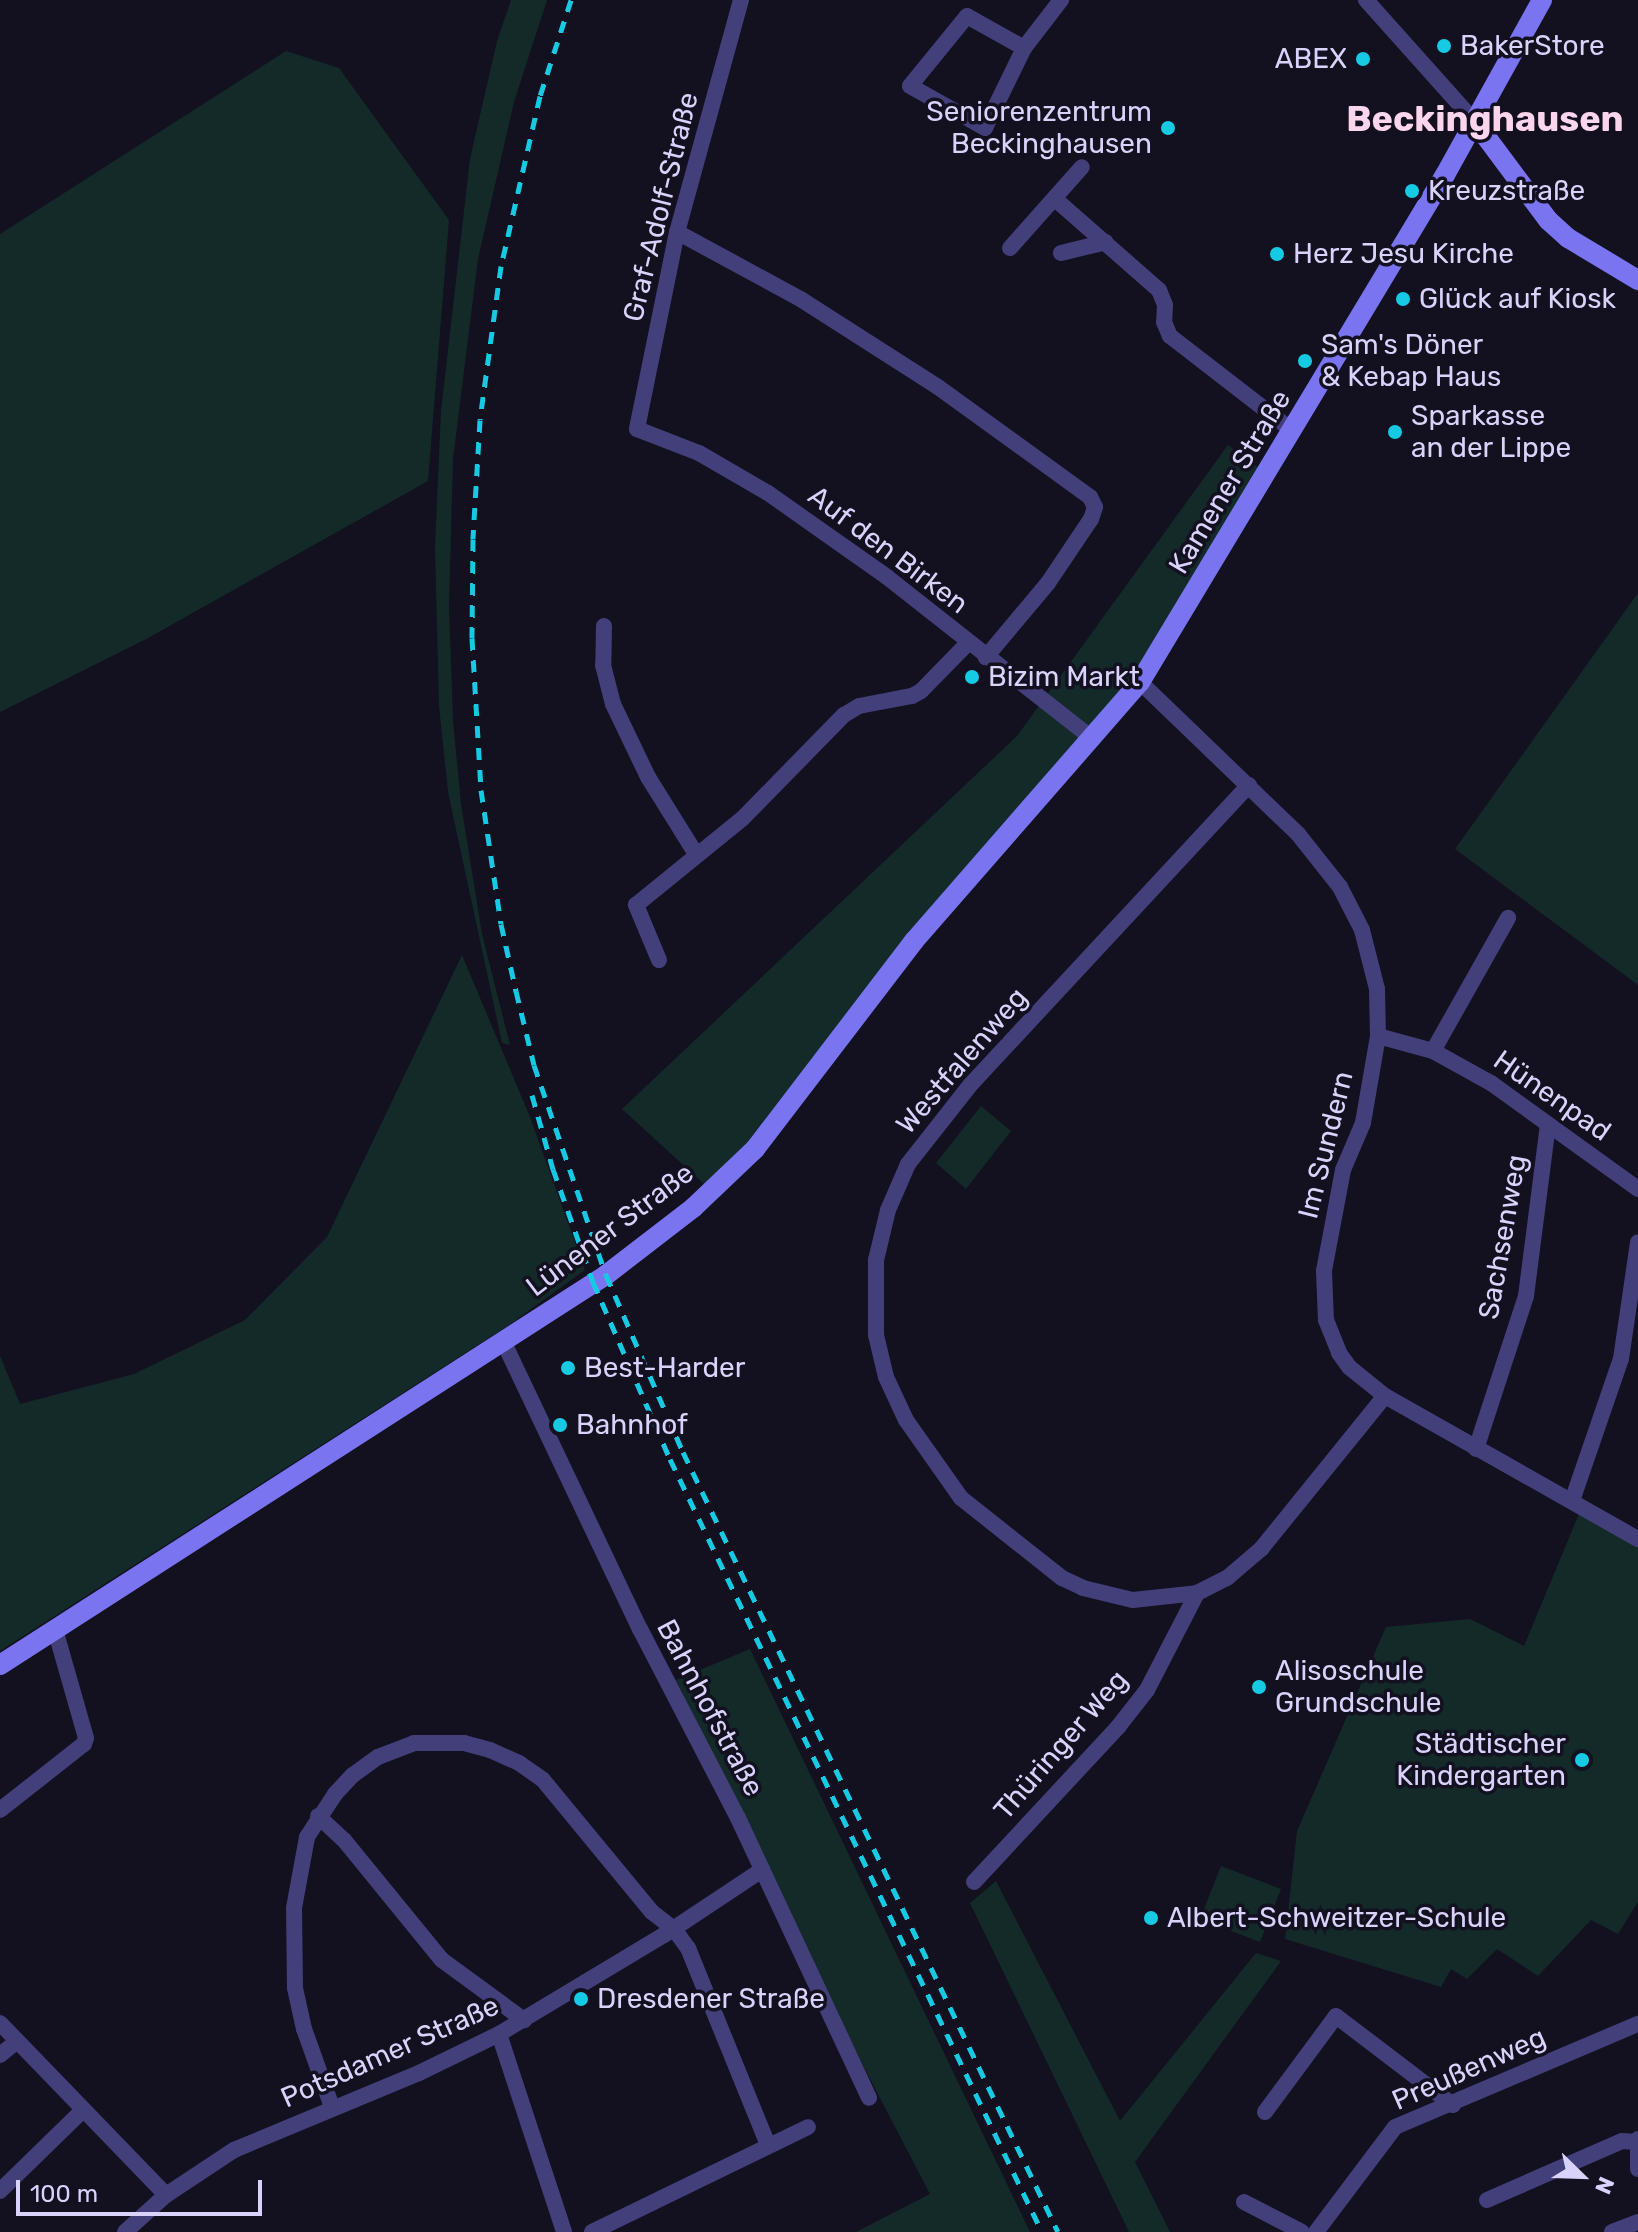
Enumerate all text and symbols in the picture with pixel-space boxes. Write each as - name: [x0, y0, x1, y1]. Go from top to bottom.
- place label: BakerStore: [1460, 29, 1605, 63]
- marker: BakerStore: [1435, 37, 1453, 55]
- place label: ABEX: [1275, 42, 1347, 76]
- marker: ABEX: [1354, 50, 1372, 68]
- street label: Graf-Adolf-Straße: [616, 89, 706, 325]
- place label: Seniorenzentrum Beckinghausen: [926, 95, 1152, 161]
- district label: Beckinghausen: [1346, 97, 1624, 141]
- marker: Seniorenzentrum Beckinghausen: [1159, 119, 1177, 137]
- place label: Kreuzstraße: [1428, 174, 1585, 208]
- marker: Kreuzstraße: [1403, 182, 1421, 200]
- place label: Herz Jesu Kirche: [1293, 237, 1514, 271]
- marker: Herz Jesu Kirche: [1268, 245, 1286, 263]
- place label: Glück auf Kiosk: [1419, 282, 1617, 316]
- marker: Glück auf Kiosk: [1394, 290, 1412, 308]
- place label: Sam's Döner & Kebap Haus: [1321, 328, 1501, 394]
- marker: Sam's Döner & Kebap Haus: [1296, 352, 1314, 370]
- street label: Kamener Straße: [1162, 384, 1298, 580]
- place label: Sparkasse an der Lippe: [1411, 399, 1572, 465]
- marker: Sparkasse an der Lippe: [1386, 423, 1404, 441]
- street label: Auf den Birken: [801, 479, 975, 621]
- place label: Bizim Markt: [988, 660, 1140, 694]
- marker: Bizim Markt: [963, 668, 981, 686]
- street label: Westfalenweg: [889, 981, 1035, 1141]
- street label: Hünenpad: [1487, 1043, 1617, 1149]
- street label: Im Sundern: [1291, 1068, 1361, 1222]
- street label: Sachsenweg: [1472, 1152, 1534, 1322]
- street label: Lünener Straße: [519, 1156, 701, 1304]
- place label: Best-Harder: [584, 1351, 745, 1385]
- marker: Best-Harder: [559, 1359, 577, 1377]
- place label: Bahnhof: [576, 1408, 688, 1442]
- marker: Bahnhof: [551, 1416, 569, 1434]
- street label: Bahnhofstraße: [649, 1614, 771, 1802]
- place label: Alisoschule Grundschule: [1275, 1654, 1441, 1720]
- street label: Thüringer Weg: [987, 1663, 1135, 1827]
- marker: Alisoschule Grundschule: [1250, 1678, 1268, 1696]
- place label: Städtischer Kindergarten: [1396, 1727, 1566, 1793]
- marker: Städtischer Kindergarten: [1573, 1751, 1591, 1769]
- place label: Albert-Schweitzer-Schule: [1167, 1901, 1506, 1935]
- marker: Albert-Schweitzer-Schule: [1142, 1909, 1160, 1927]
- place label: Dresdener Straße: [597, 1982, 826, 2016]
- street label: Potsdamer Straße: [276, 1989, 504, 2115]
- marker: Dresdener Straße: [572, 1990, 590, 2008]
- street label: Preußenweg: [1387, 2020, 1551, 2118]
- north arrow: [1542, 2136, 1622, 2216]
- scale bar: [20, 2164, 266, 2214]
- text: N: [1589, 2173, 1620, 2198]
- text: 100 m: [30, 2180, 98, 2208]

